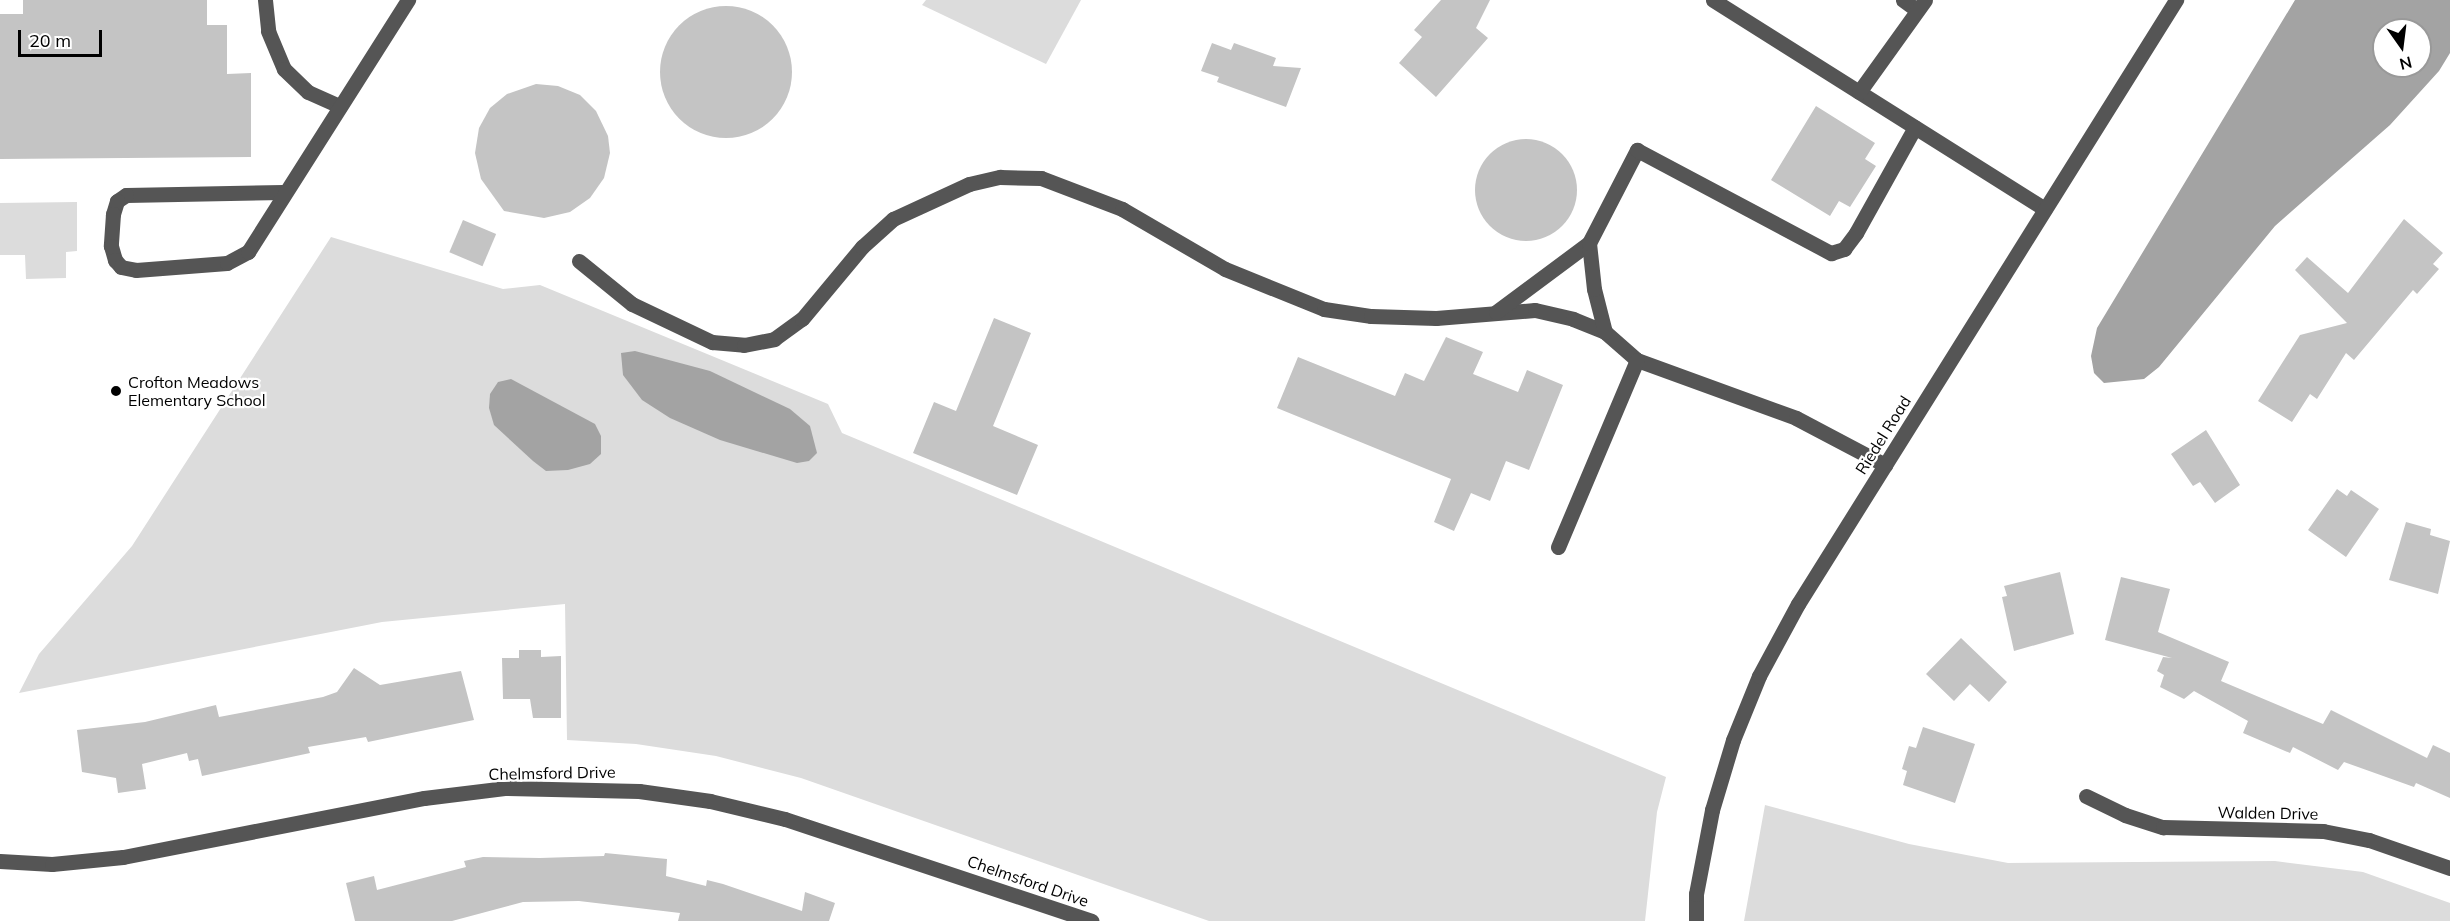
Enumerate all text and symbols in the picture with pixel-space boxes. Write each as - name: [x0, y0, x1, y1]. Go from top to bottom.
- scale bar: [21, 18, 105, 56]
- north arrow: [2372, 18, 2432, 78]
- text: 20 m: [29, 29, 71, 52]
- text: N: [2398, 52, 2414, 75]
- place label: Crofton Meadows Elementary School: [128, 372, 266, 410]
- marker: Crofton Meadows Elementary School: [109, 384, 123, 398]
- street label: Riedel Road: [1851, 392, 1915, 478]
- street label: Chelmsford Drive: [488, 762, 616, 784]
- street label: Walden Drive: [2217, 803, 2319, 823]
- street label: Chelmsford Drive: [965, 851, 1091, 911]

